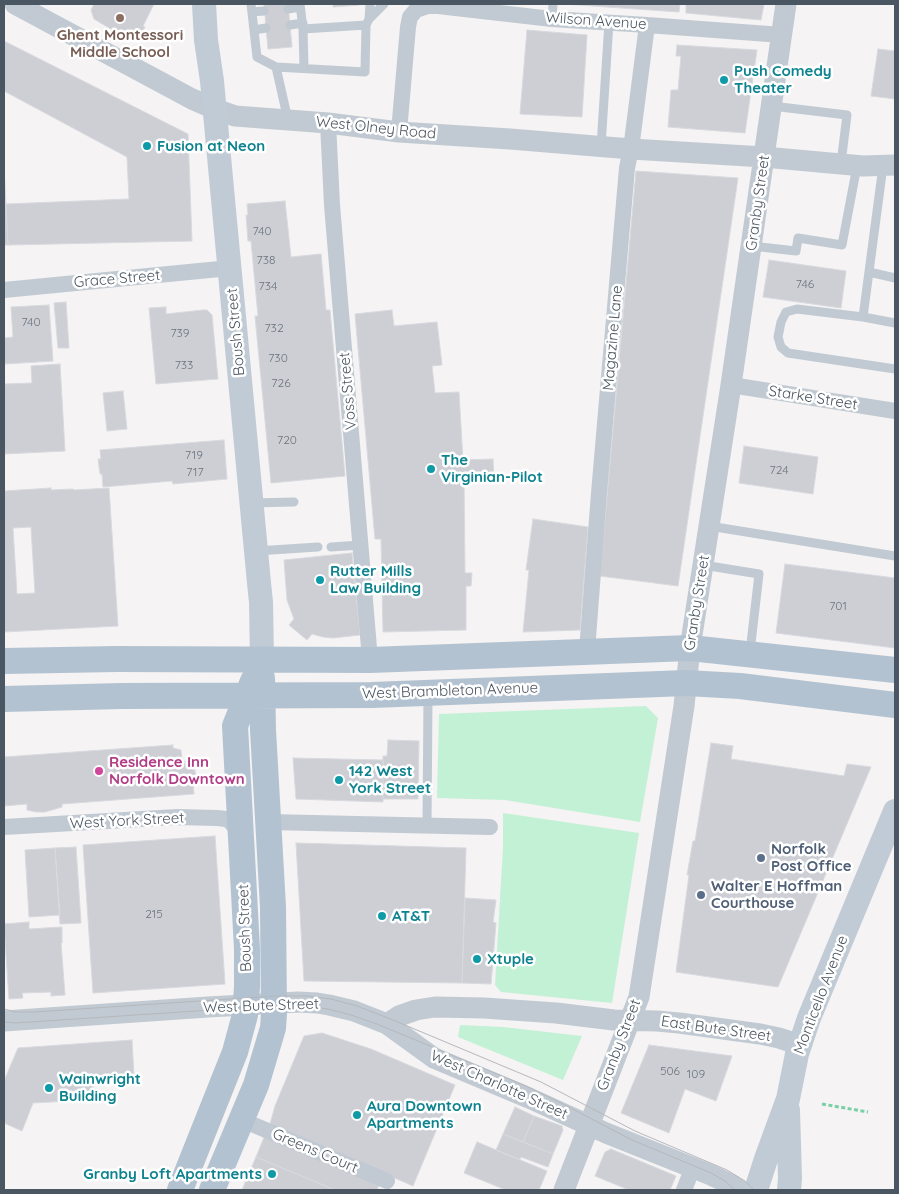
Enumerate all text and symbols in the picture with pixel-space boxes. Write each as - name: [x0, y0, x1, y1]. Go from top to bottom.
- street label: Wilson Avenue: [545, 8, 647, 34]
- marker: Ghent Montessori Middle School: [114, 12, 126, 24]
- place label: Ghent Montessori Middle School: [57, 26, 183, 61]
- place label: Push Comedy Theater: [734, 62, 832, 97]
- marker: Push Comedy Theater: [718, 74, 730, 86]
- street label: West Olney Road: [315, 113, 437, 143]
- place label: Fusion at Neon: [157, 137, 265, 155]
- marker: Fusion at Neon: [141, 140, 153, 152]
- street label: Granby Street: [742, 154, 774, 252]
- house number: 740: [252, 224, 272, 238]
- house number: 738: [257, 253, 275, 267]
- street label: Grace Street: [73, 266, 161, 292]
- house number: 746: [796, 277, 814, 291]
- house number: 734: [259, 279, 277, 293]
- street label: Magazine Lane: [599, 285, 627, 391]
- street label: Boush Street: [223, 287, 249, 377]
- house number: 740: [21, 315, 41, 329]
- house number: 732: [264, 321, 284, 335]
- house number: 739: [170, 326, 190, 340]
- house number: 730: [268, 351, 288, 365]
- street label: Voss Street: [336, 351, 360, 431]
- house number: 733: [175, 358, 193, 372]
- house number: 726: [271, 376, 291, 390]
- street label: Starke Street: [767, 382, 859, 414]
- house number: 720: [277, 433, 297, 447]
- house number: 719: [185, 448, 203, 462]
- place label: The Virginian-Pilot: [441, 451, 543, 486]
- marker: The Virginian-Pilot: [425, 463, 437, 475]
- house number: 724: [770, 463, 788, 477]
- house number: 717: [186, 465, 204, 479]
- street label: Granby Street: [681, 554, 713, 652]
- place label: Rutter Mills Law Building: [330, 562, 421, 597]
- marker: Rutter Mills Law Building: [314, 574, 326, 586]
- house number: 701: [829, 599, 847, 613]
- street label: West Brambleton Avenue: [362, 679, 538, 703]
- place label: Residence Inn Norfolk Downtown: [109, 753, 245, 788]
- place label: 142 West York Street: [349, 762, 431, 797]
- marker: Residence Inn Norfolk Downtown: [93, 765, 105, 777]
- marker: 142 West York Street: [333, 774, 345, 786]
- street label: West York Street: [69, 809, 185, 833]
- place label: Norfolk Post Office: [771, 840, 852, 875]
- marker: Norfolk Post Office: [755, 852, 767, 864]
- place label: Walter E Hoffman Courthouse: [711, 877, 842, 912]
- street label: Boush Street: [234, 884, 256, 972]
- marker: Walter E Hoffman Courthouse: [695, 889, 707, 901]
- house number: 215: [145, 907, 163, 921]
- place label: AT&T: [392, 907, 430, 925]
- marker: AT&T: [376, 910, 388, 922]
- street label: Monticello Avenue: [790, 933, 852, 1057]
- place label: Xtuple: [487, 950, 534, 968]
- marker: Xtuple: [471, 953, 483, 965]
- street label: West Bute Street: [203, 995, 319, 1017]
- street label: Granby Street: [593, 997, 645, 1093]
- street label: East Bute Street: [660, 1012, 772, 1046]
- street label: West Charlotte Street: [428, 1047, 570, 1123]
- house number: 506: [660, 1064, 680, 1078]
- house number: 109: [687, 1067, 705, 1081]
- place label: Wainwright Building: [59, 1070, 141, 1105]
- marker: Wainwright Building: [43, 1082, 55, 1094]
- place label: Aura Downtown Apartments: [367, 1097, 482, 1132]
- marker: Aura Downtown Apartments: [351, 1109, 363, 1121]
- street label: Greens Court: [270, 1125, 360, 1177]
- place label: Granby Loft Apartments: [83, 1165, 262, 1183]
- marker: Granby Loft Apartments: [266, 1168, 278, 1180]

